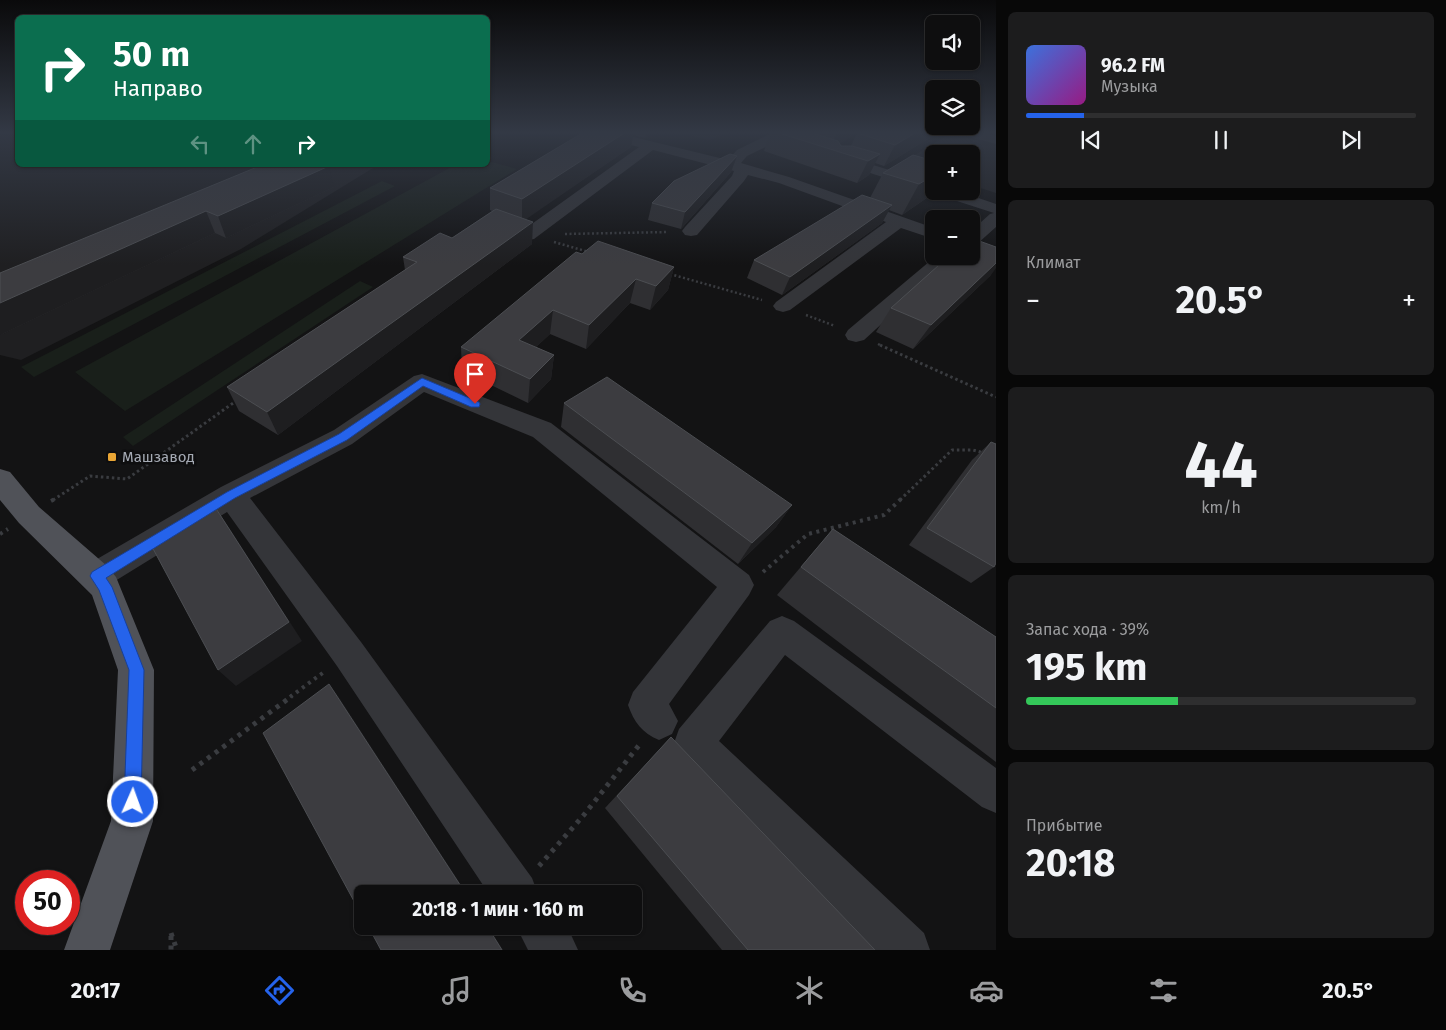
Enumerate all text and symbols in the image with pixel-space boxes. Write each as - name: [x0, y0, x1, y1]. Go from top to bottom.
- map controls: [925, 15, 980, 265]
- button: sound: [925, 15, 980, 70]
- text: 50 m: [113, 33, 190, 75]
- icon: right: [30, 35, 95, 100]
- text: 96.2 FM: [1101, 54, 1165, 77]
- text: Направо: [113, 75, 203, 102]
- text: Музыка: [1101, 77, 1158, 96]
- button: layers: [925, 80, 980, 135]
- icon: previous: [1077, 126, 1105, 154]
- icon: pause: [1207, 126, 1235, 154]
- icon: next: [1337, 126, 1365, 154]
- icon: left: [186, 130, 214, 158]
- icon: ahead: [239, 130, 267, 158]
- icon: right: [292, 130, 320, 158]
- button: +: [925, 145, 980, 200]
- button: −: [925, 210, 980, 265]
- text: Климат: [1026, 253, 1081, 272]
- text: 20.5°: [1175, 277, 1267, 323]
- text: −: [1026, 284, 1040, 317]
- text: +: [1402, 284, 1416, 317]
- pin: [454, 353, 496, 404]
- icon: arrive: [461, 360, 489, 388]
- text: 44: [1184, 426, 1258, 504]
- place label: Машзавод: [122, 448, 195, 466]
- marker: Машзавод: [106, 451, 118, 463]
- text: km/h: [1201, 498, 1241, 517]
- text: Запас хода · 39%: [1026, 620, 1149, 639]
- text: 195 km: [1026, 644, 1147, 690]
- position arrow: [106, 775, 158, 827]
- text: Прибытие: [1026, 816, 1102, 835]
- text: 20:18: [1026, 840, 1115, 886]
- speed limit sign: 50: [15, 870, 80, 935]
- text: 20:18 · 1 мин · 160 m: [412, 898, 584, 921]
- icon: directions: [262, 973, 297, 1008]
- icon: music: [439, 973, 474, 1008]
- icon: phone: [615, 973, 650, 1008]
- icon: climate: [792, 973, 827, 1008]
- icon: car: [969, 973, 1004, 1008]
- icon: filters: [1146, 973, 1181, 1008]
- text: 20:17: [71, 977, 120, 1004]
- text: 20.5°: [1322, 977, 1375, 1004]

